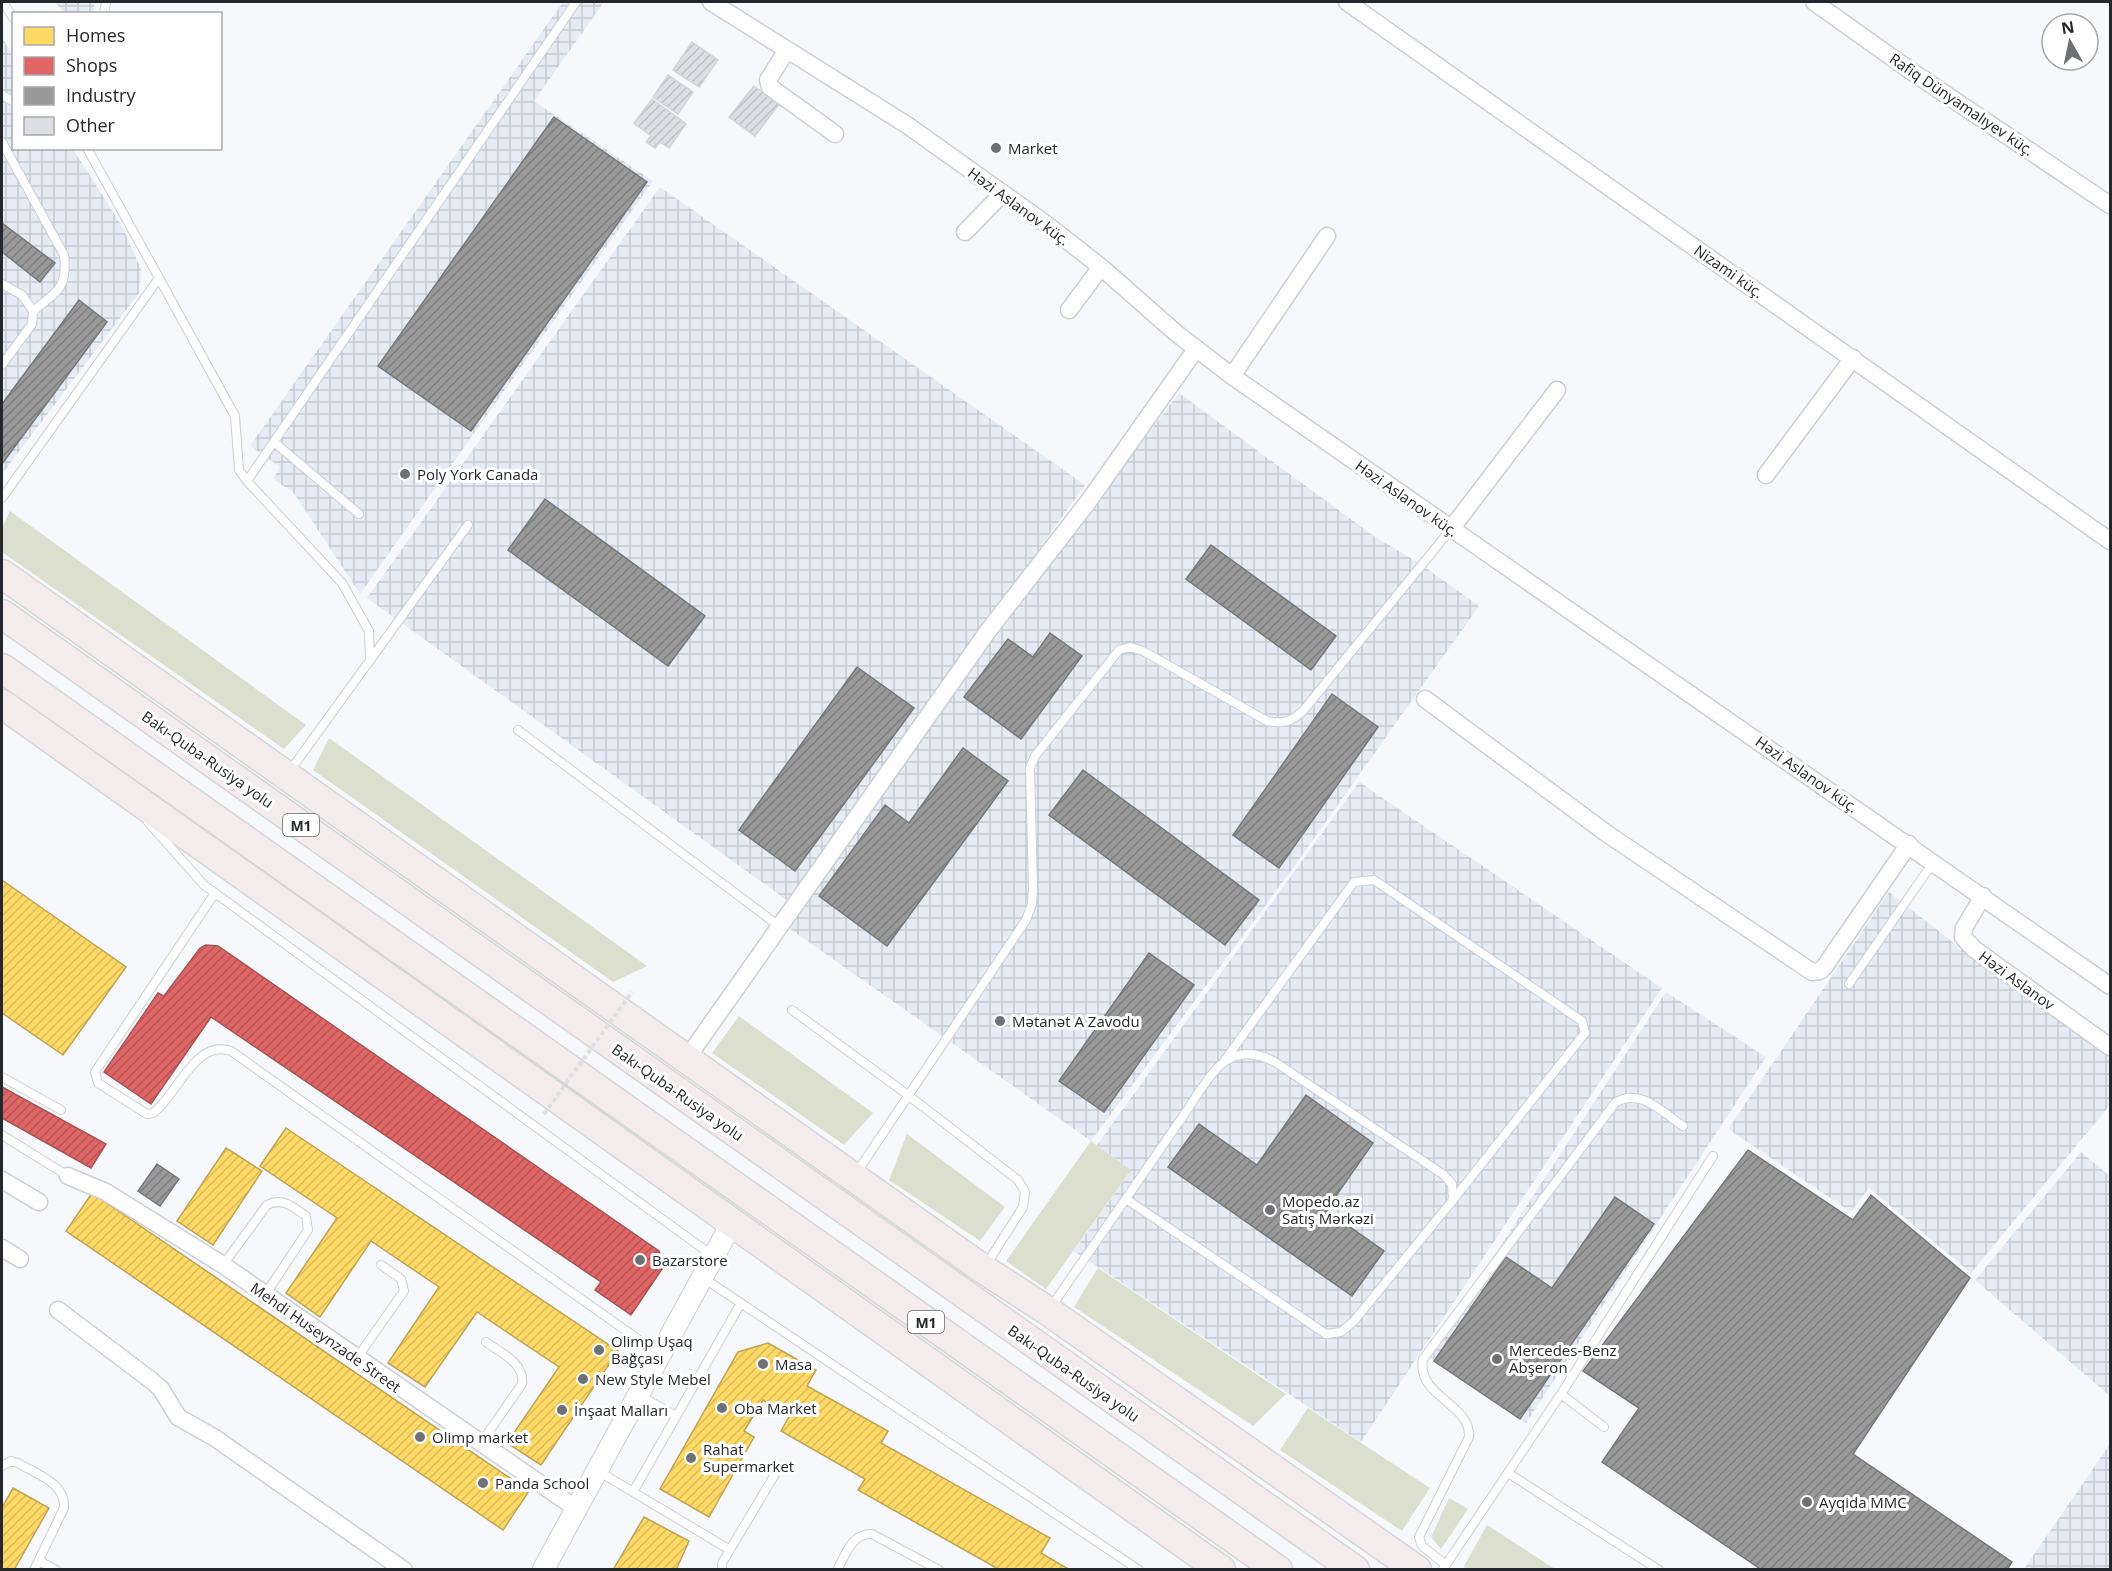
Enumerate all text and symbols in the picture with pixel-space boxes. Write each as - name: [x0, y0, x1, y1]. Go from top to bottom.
- legend: [12, 12, 222, 150]
- north arrow: [2040, 12, 2100, 72]
- text: N: [2060, 15, 2076, 39]
- text: Homes: [66, 23, 125, 47]
- street label: Rafiq Dünyamalıyev küç.: [1886, 48, 2038, 160]
- text: Shops: [66, 53, 117, 77]
- text: Industry: [66, 83, 136, 107]
- text: Other: [66, 113, 116, 137]
- place label: Market: [1008, 138, 1058, 158]
- marker: Market: [989, 141, 1003, 155]
- street label: Həzi Aslanov küç.: [964, 162, 1074, 250]
- street label: Nizami küç.: [1690, 240, 1768, 302]
- street label: Həzi Aslanov küç.: [1352, 455, 1462, 541]
- place label: Poly York Canada: [417, 464, 538, 484]
- marker: Poly York Canada: [398, 467, 412, 481]
- street label: Bakı-Quba-Rusiya yolu: [138, 706, 278, 812]
- street label: Həzi Aslanov küç.: [1752, 731, 1862, 817]
- road number: M1: [283, 814, 319, 836]
- street label: Həzi Aslanov: [1975, 946, 2059, 1014]
- place label: Mətanət A Zavodu: [1012, 1011, 1140, 1031]
- marker: Mətanət A Zavodu: [993, 1014, 1007, 1028]
- street label: Bakı-Quba-Rusiya yolu: [608, 1039, 748, 1145]
- place label: Mopedo.az Satış Mərkəzi: [1282, 1191, 1374, 1228]
- marker: Mopedo.az Satış Mərkəzi: [1263, 1203, 1277, 1217]
- place label: Bazarstore: [652, 1250, 728, 1270]
- marker: Bazarstore: [633, 1253, 647, 1267]
- street label: Mehdi Huseynzadе Street: [247, 1277, 405, 1397]
- road number: M1: [908, 1311, 944, 1333]
- street label: Bakı-Quba-Rusiya yolu: [1004, 1320, 1144, 1426]
- place label: Olimp Uşaq Bağçası: [611, 1331, 693, 1368]
- place label: Mercedes-Benz Abşeron: [1509, 1340, 1617, 1377]
- marker: Olimp Uşaq Bağçası: [592, 1343, 606, 1357]
- marker: Mercedes-Benz Abşeron: [1490, 1352, 1504, 1366]
- place label: Masa: [775, 1354, 812, 1374]
- marker: Masa: [756, 1357, 770, 1371]
- place label: New Style Mebel: [595, 1369, 711, 1389]
- marker: New Style Mebel: [576, 1372, 590, 1386]
- place label: Oba Market: [734, 1398, 817, 1418]
- place label: İnşaat Malları: [574, 1400, 668, 1420]
- marker: Oba Market: [715, 1401, 729, 1415]
- marker: İnşaat Malları: [555, 1403, 569, 1417]
- place label: Olimp market: [432, 1427, 528, 1447]
- marker: Olimp market: [413, 1430, 427, 1444]
- place label: Rahat Supermarket: [703, 1439, 794, 1476]
- marker: Rahat Supermarket: [684, 1451, 698, 1465]
- place label: Panda School: [495, 1473, 589, 1493]
- marker: Panda School: [476, 1476, 490, 1490]
- place label: Ayqida MMC: [1819, 1492, 1907, 1512]
- marker: Ayqida MMC: [1800, 1495, 1814, 1509]

